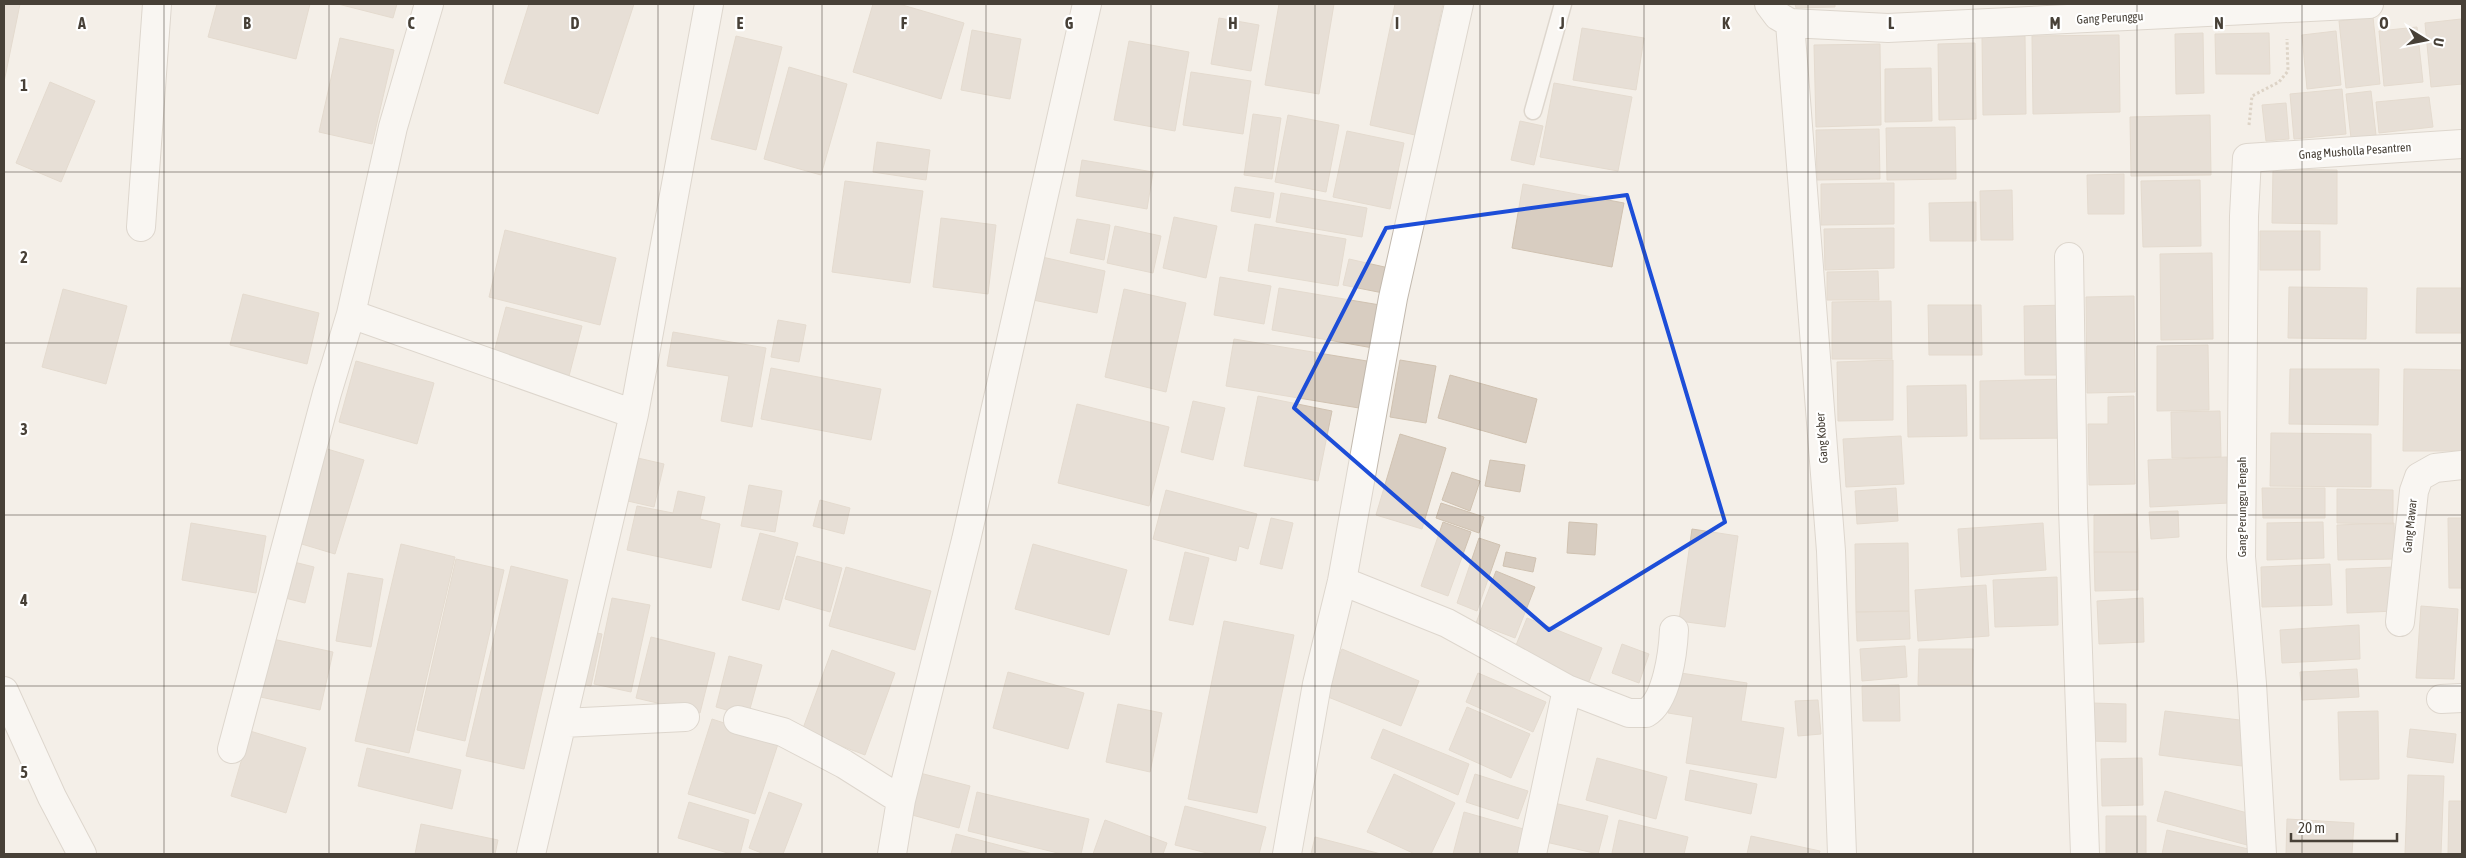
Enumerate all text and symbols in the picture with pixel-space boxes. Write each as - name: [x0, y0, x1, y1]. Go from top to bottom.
- street label: Gang Perunggu: [2076, 9, 2144, 27]
- text: A: [77, 14, 86, 32]
- text: B: [243, 14, 251, 32]
- text: C: [407, 14, 415, 32]
- text: D: [571, 14, 580, 32]
- text: E: [737, 14, 744, 32]
- text: F: [901, 14, 908, 32]
- text: G: [1065, 14, 1074, 32]
- text: H: [1228, 14, 1238, 32]
- text: I: [1395, 14, 1399, 32]
- text: J: [1558, 14, 1565, 32]
- text: K: [1722, 14, 1730, 32]
- text: L: [1888, 14, 1895, 32]
- text: M: [2050, 14, 2060, 32]
- text: N: [2214, 14, 2224, 32]
- text: O: [2379, 14, 2389, 32]
- north arrow: [2401, 15, 2451, 65]
- text: U: [2430, 37, 2447, 48]
- text: 1: [20, 76, 28, 94]
- street label: Gnag Musholla Pesantren: [2298, 140, 2412, 162]
- text: 2: [20, 248, 28, 266]
- street label: Gang Kober: [1813, 412, 1831, 464]
- text: 3: [20, 420, 28, 438]
- street label: Gang Perunggu Tengah: [2235, 457, 2249, 557]
- street label: Gang Mawar: [2400, 498, 2420, 554]
- text: 4: [19, 591, 28, 609]
- text: 5: [20, 763, 28, 781]
- scale bar: [2291, 810, 2397, 842]
- text: 20 m: [2298, 819, 2325, 836]

